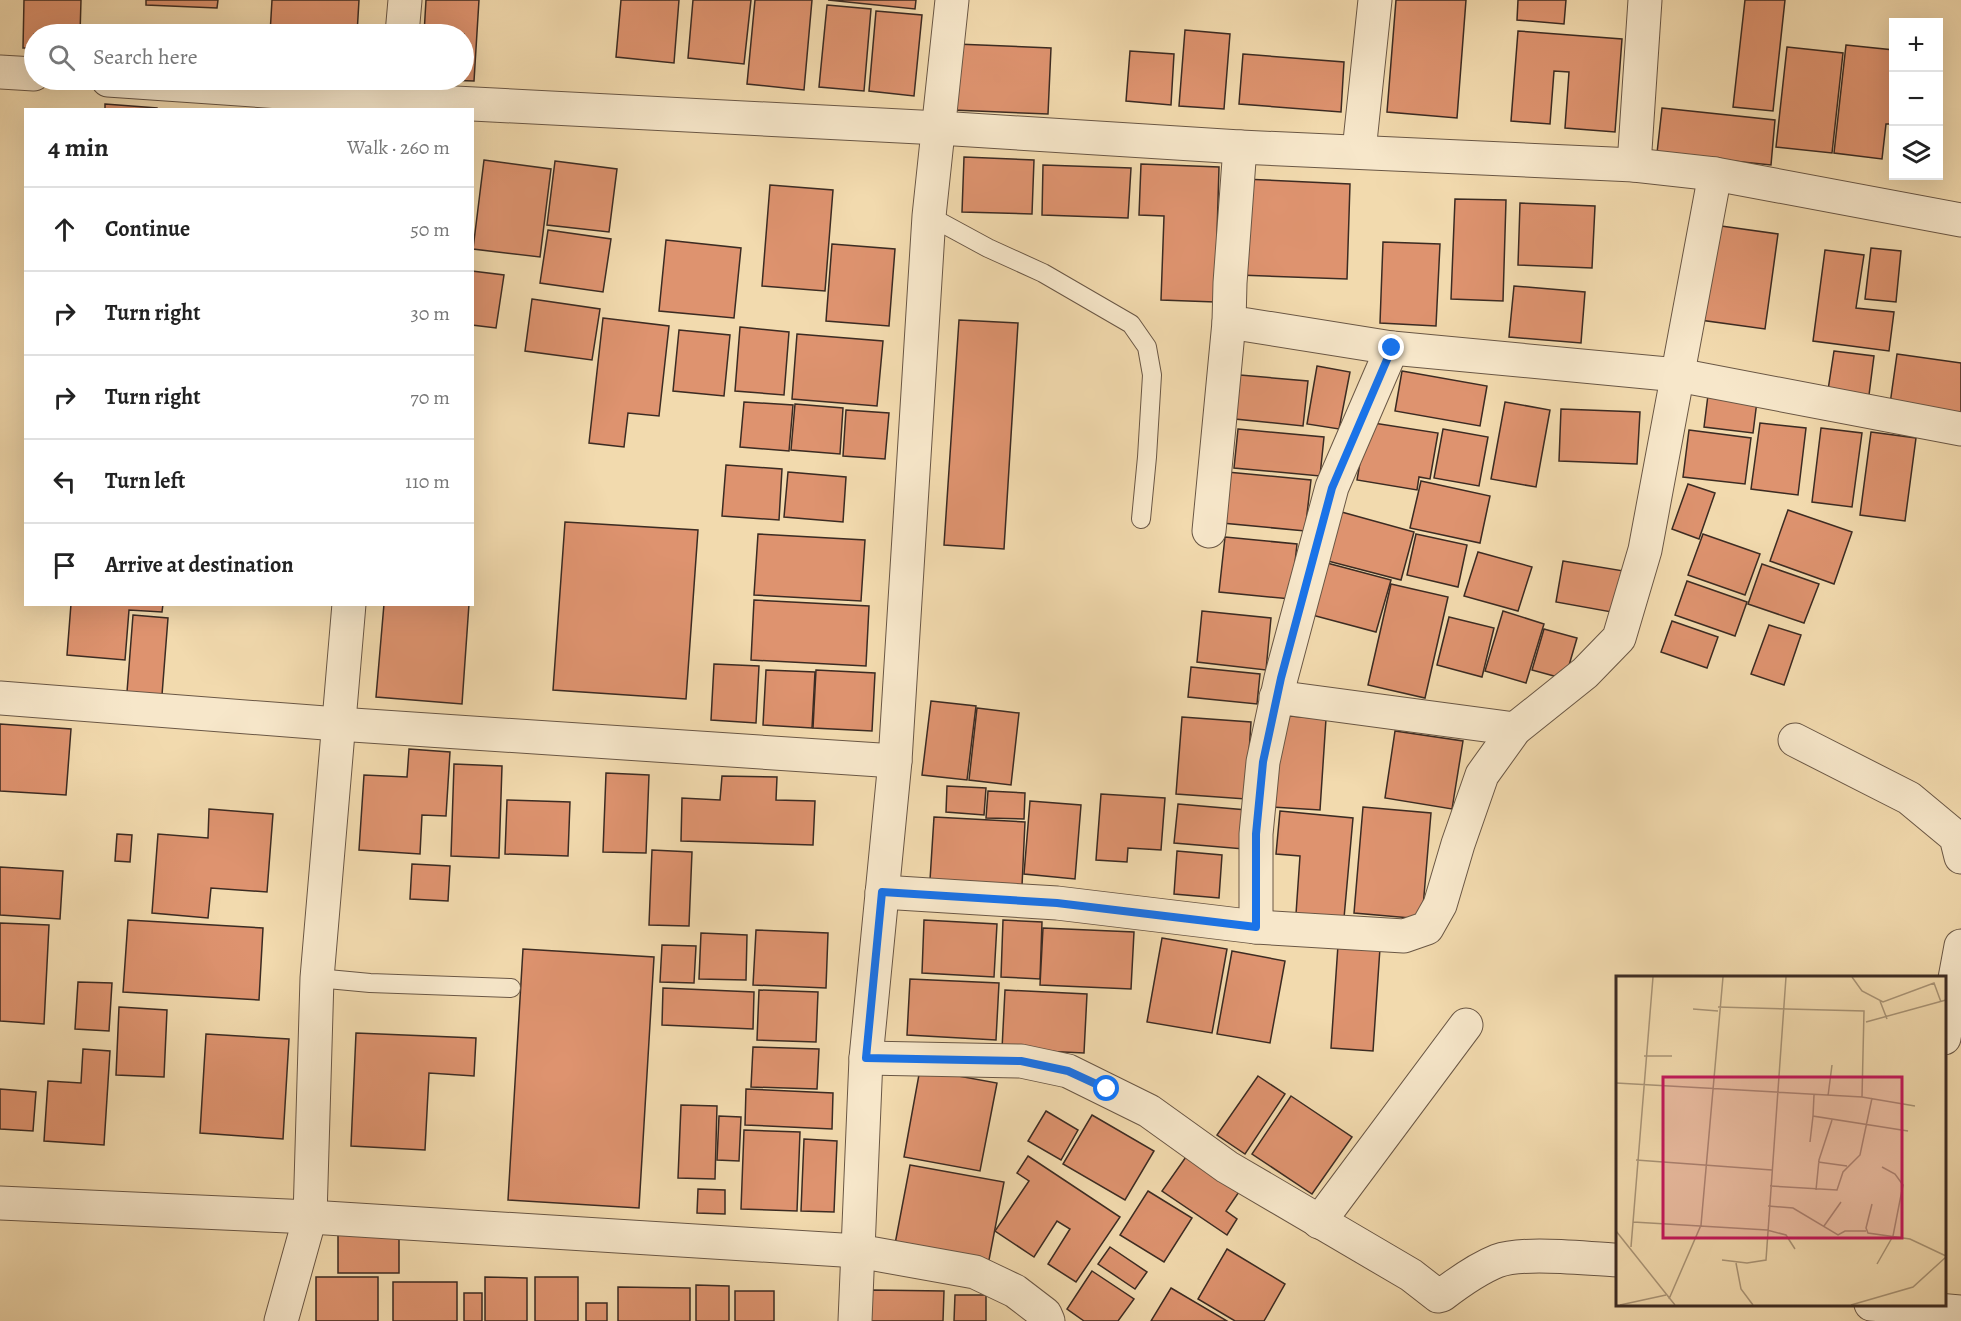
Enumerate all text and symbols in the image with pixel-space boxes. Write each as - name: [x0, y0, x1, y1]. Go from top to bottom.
- map controls: [1889, 18, 1943, 180]
- button: +: [1889, 18, 1943, 72]
- search box: [24, 24, 474, 90]
- icon: search: [45, 41, 78, 74]
- text: Search here: [93, 42, 198, 72]
- button: −: [1889, 72, 1943, 126]
- button: layers: [1889, 126, 1943, 180]
- text: 4 min: [48, 130, 109, 165]
- text: Walk · 260 m: [347, 134, 450, 161]
- icon: ahead: [48, 213, 81, 246]
- text: Continue: [105, 214, 190, 244]
- text: 50 m: [410, 216, 450, 243]
- icon: right: [48, 297, 81, 330]
- text: Turn right: [105, 298, 201, 328]
- text: 30 m: [410, 300, 450, 327]
- route end: [1378, 334, 1404, 360]
- icon: right: [48, 381, 81, 414]
- text: Turn right: [105, 382, 201, 412]
- text: 70 m: [410, 384, 450, 411]
- icon: left: [48, 465, 81, 498]
- text: Turn left: [105, 466, 185, 496]
- text: 110 m: [405, 468, 450, 495]
- icon: arrive: [48, 549, 81, 582]
- text: Arrive at destination: [105, 550, 294, 580]
- inset map: [1616, 976, 1946, 1306]
- route start: [1093, 1075, 1119, 1101]

